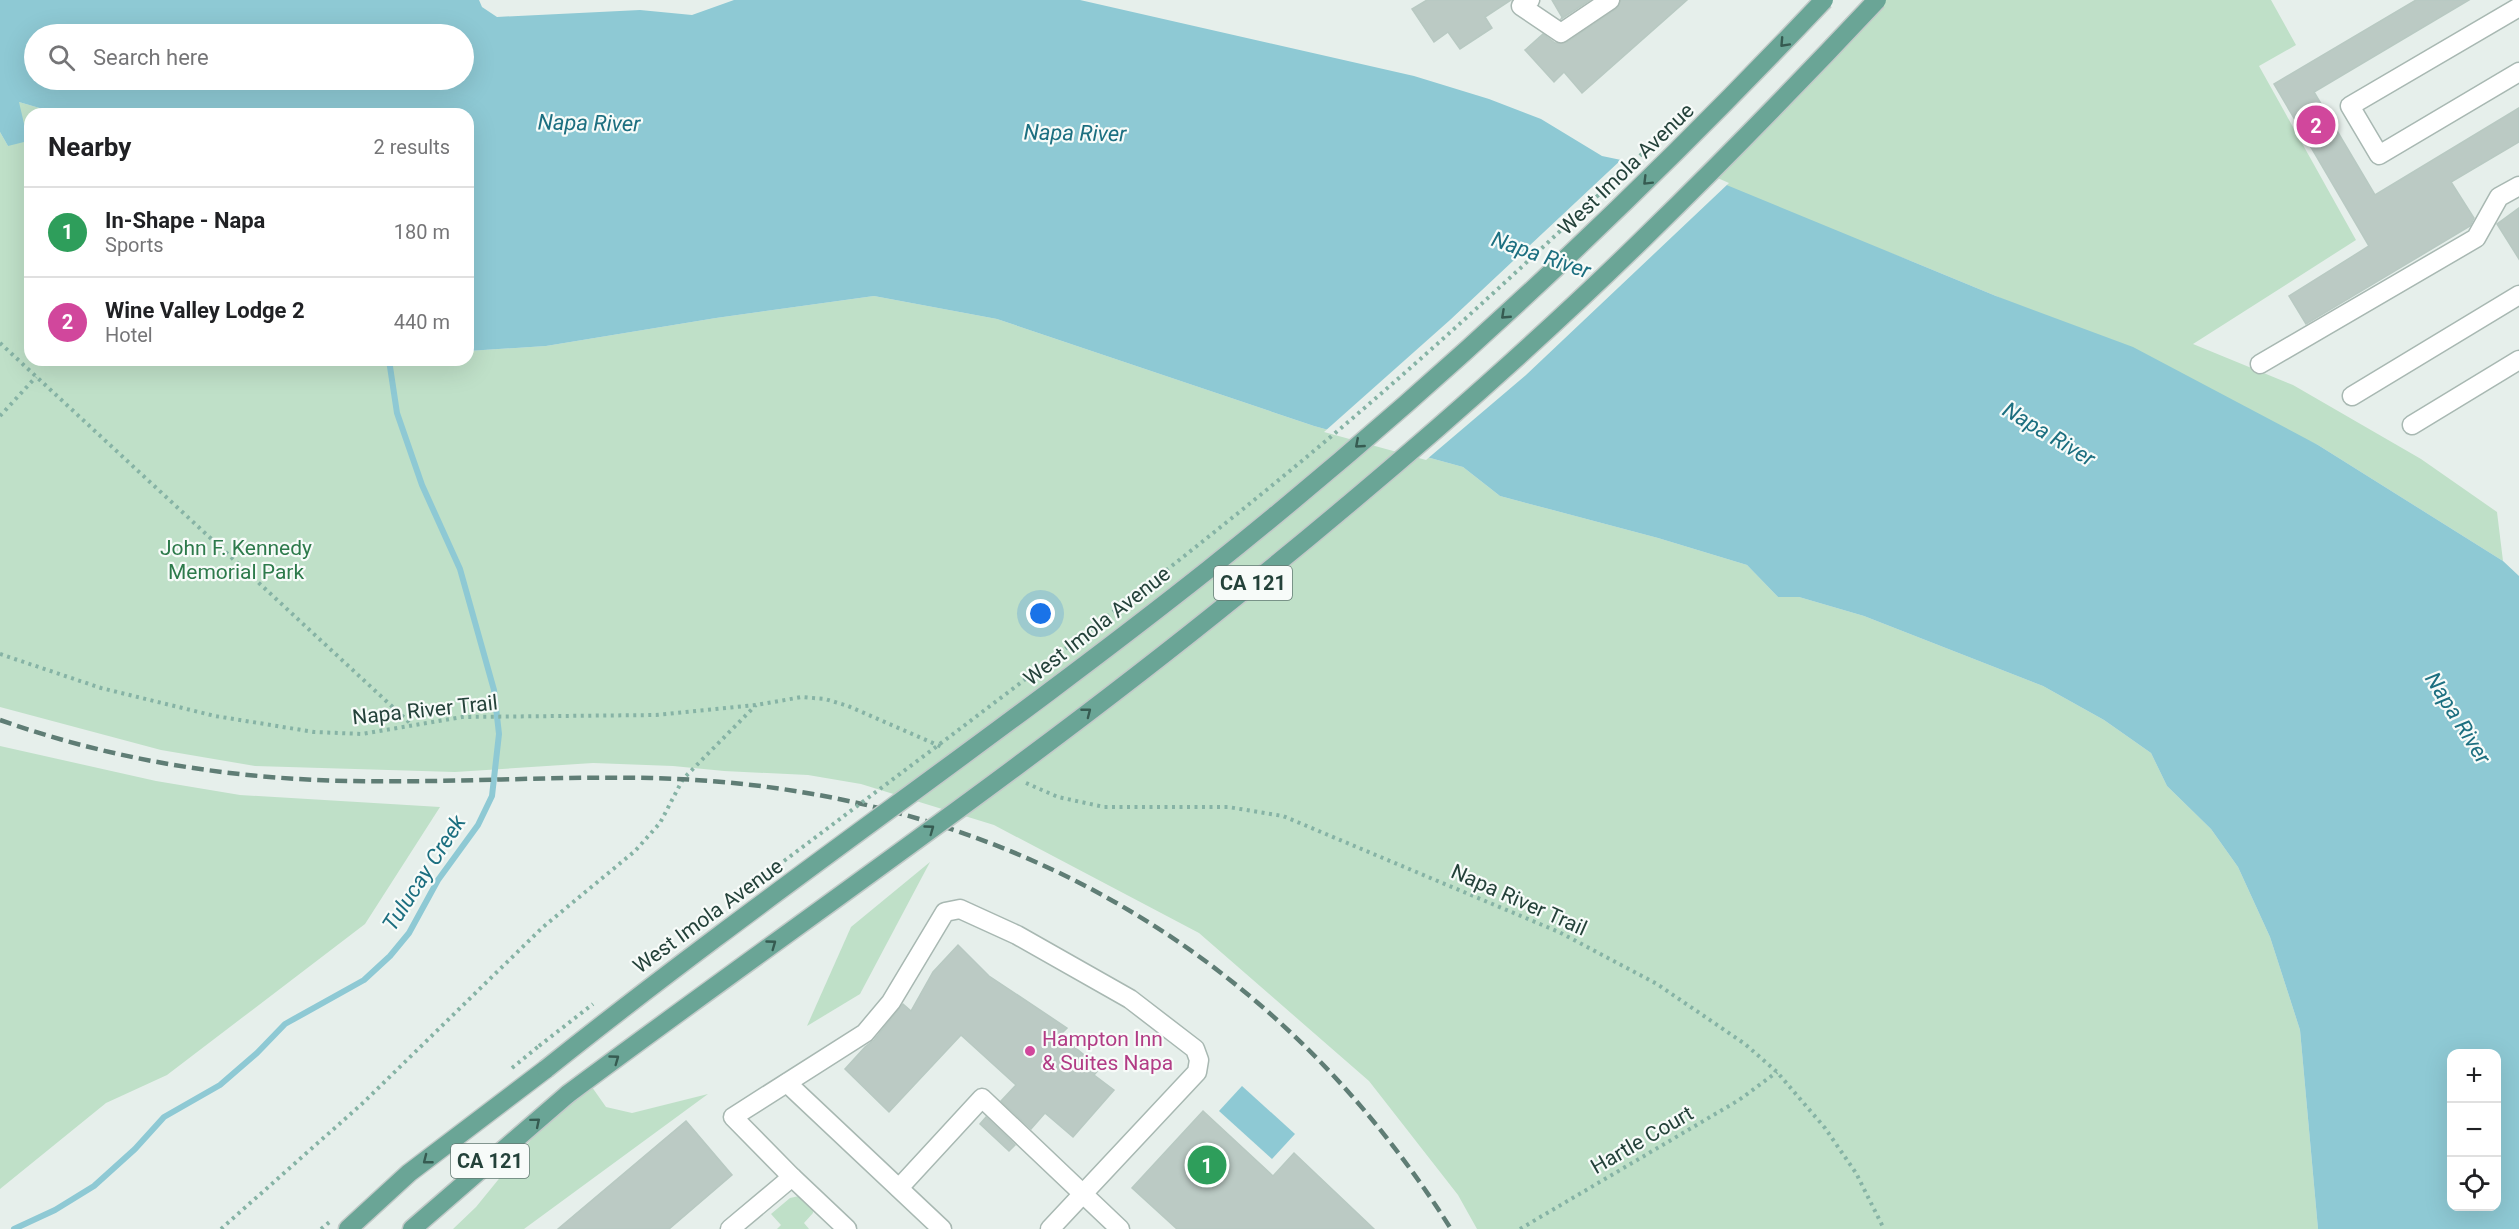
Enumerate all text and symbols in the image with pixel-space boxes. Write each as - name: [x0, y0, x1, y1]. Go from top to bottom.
- search box: [24, 24, 474, 90]
- one-way arrow: [1780, 36, 1791, 46]
- icon: search: [45, 41, 78, 74]
- text: Search here: [93, 45, 209, 70]
- street label: West Imola Avenue: [1553, 98, 1699, 240]
- pin: 2: [2296, 102, 2336, 148]
- water label: Napa River: [537, 110, 641, 136]
- water label: Napa River: [1023, 120, 1127, 146]
- text: Nearby: [48, 132, 131, 162]
- text: 2 results: [374, 135, 450, 159]
- one-way arrow: [1643, 174, 1653, 185]
- text: In-Shape - Napa: [105, 208, 265, 233]
- text: 1: [62, 220, 73, 244]
- text: 180 m: [394, 220, 450, 244]
- water label: Napa River: [1488, 226, 1594, 284]
- text: Sports: [105, 233, 164, 257]
- text: Wine Valley Lodge 2: [105, 298, 305, 323]
- one-way arrow: [1501, 308, 1512, 319]
- text: 2: [62, 310, 73, 334]
- text: 440 m: [394, 310, 450, 334]
- text: Hotel: [105, 323, 153, 347]
- water label: Napa River: [1998, 397, 2100, 472]
- one-way arrow: [1355, 437, 1366, 448]
- park label: John F. Kennedy Memorial Park: [160, 536, 312, 584]
- street label: West Imola Avenue: [1019, 561, 1175, 691]
- road number: CA 121: [1214, 566, 1292, 600]
- your location: [1026, 599, 1055, 628]
- water label: Napa River: [2420, 668, 2496, 769]
- street label: Napa River Trail: [351, 690, 499, 730]
- one-way arrow: [1080, 709, 1091, 720]
- water label: Tulucay Creek: [377, 809, 471, 936]
- one-way arrow: [924, 825, 935, 836]
- street label: West Imola Avenue: [629, 854, 787, 978]
- street label: Napa River Trail: [1447, 859, 1591, 941]
- one-way arrow: [766, 940, 777, 951]
- place label: Hampton Inn & Suites Napa: [1042, 1027, 1173, 1075]
- marker: Hampton Inn & Suites Napa: [1023, 1044, 1037, 1058]
- map controls: [2447, 1049, 2501, 1211]
- button: +: [2447, 1049, 2501, 1103]
- one-way arrow: [609, 1055, 620, 1066]
- street label: Hartle Court: [1587, 1101, 1698, 1179]
- button: −: [2447, 1103, 2501, 1157]
- one-way arrow: [529, 1118, 540, 1129]
- pin: 1: [1188, 1142, 1226, 1188]
- road number: CA 121: [451, 1144, 529, 1178]
- one-way arrow: [422, 1152, 433, 1163]
- button: locate: [2447, 1157, 2501, 1211]

